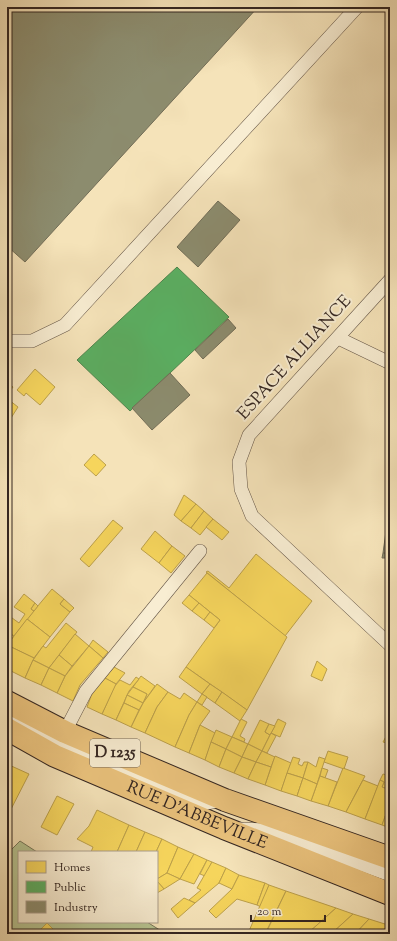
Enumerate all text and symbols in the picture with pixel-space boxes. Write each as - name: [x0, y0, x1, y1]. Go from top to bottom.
- street label: ESPACE ALLIANCE: [232, 290, 358, 426]
- road number: D 1235: [90, 739, 140, 767]
- street label: RUE D'ABBEVILLE: [123, 776, 271, 856]
- legend: [18, 851, 158, 923]
- text: Homes: [54, 859, 90, 877]
- text: Public: [54, 879, 87, 897]
- scale bar: [251, 897, 325, 923]
- text: Industry: [54, 899, 98, 917]
- text: 20 m: [257, 903, 282, 921]

